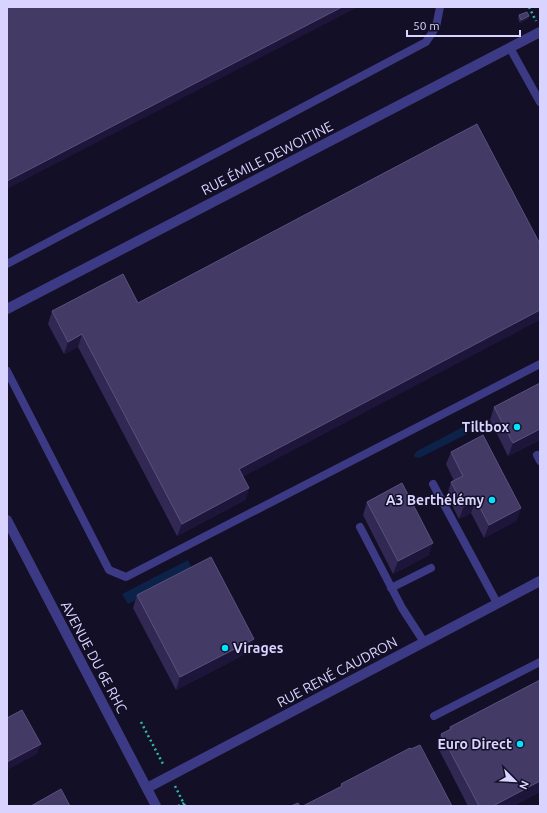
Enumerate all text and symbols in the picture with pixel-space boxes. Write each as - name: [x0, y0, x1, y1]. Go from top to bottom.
- scale bar: [407, 12, 520, 38]
- text: 50 m: [413, 19, 440, 32]
- street label: RUE ÉMILE DEWOITINE: [198, 117, 336, 198]
- place label: Tiltbox: [462, 419, 509, 435]
- marker: Tiltbox: [512, 422, 522, 432]
- place label: A3 Berthélémy: [386, 492, 485, 508]
- marker: A3 Berthélémy: [487, 495, 497, 505]
- street label: AVENUE DU 6E RHC: [58, 598, 130, 716]
- street label: RUE RENÉ CAUDRON: [274, 633, 400, 711]
- place label: Virages: [233, 640, 284, 656]
- marker: Virages: [220, 643, 230, 653]
- place label: Euro Direct: [437, 736, 512, 752]
- marker: Euro Direct: [515, 739, 525, 749]
- north arrow: [495, 761, 535, 801]
- text: N: [517, 779, 531, 791]

